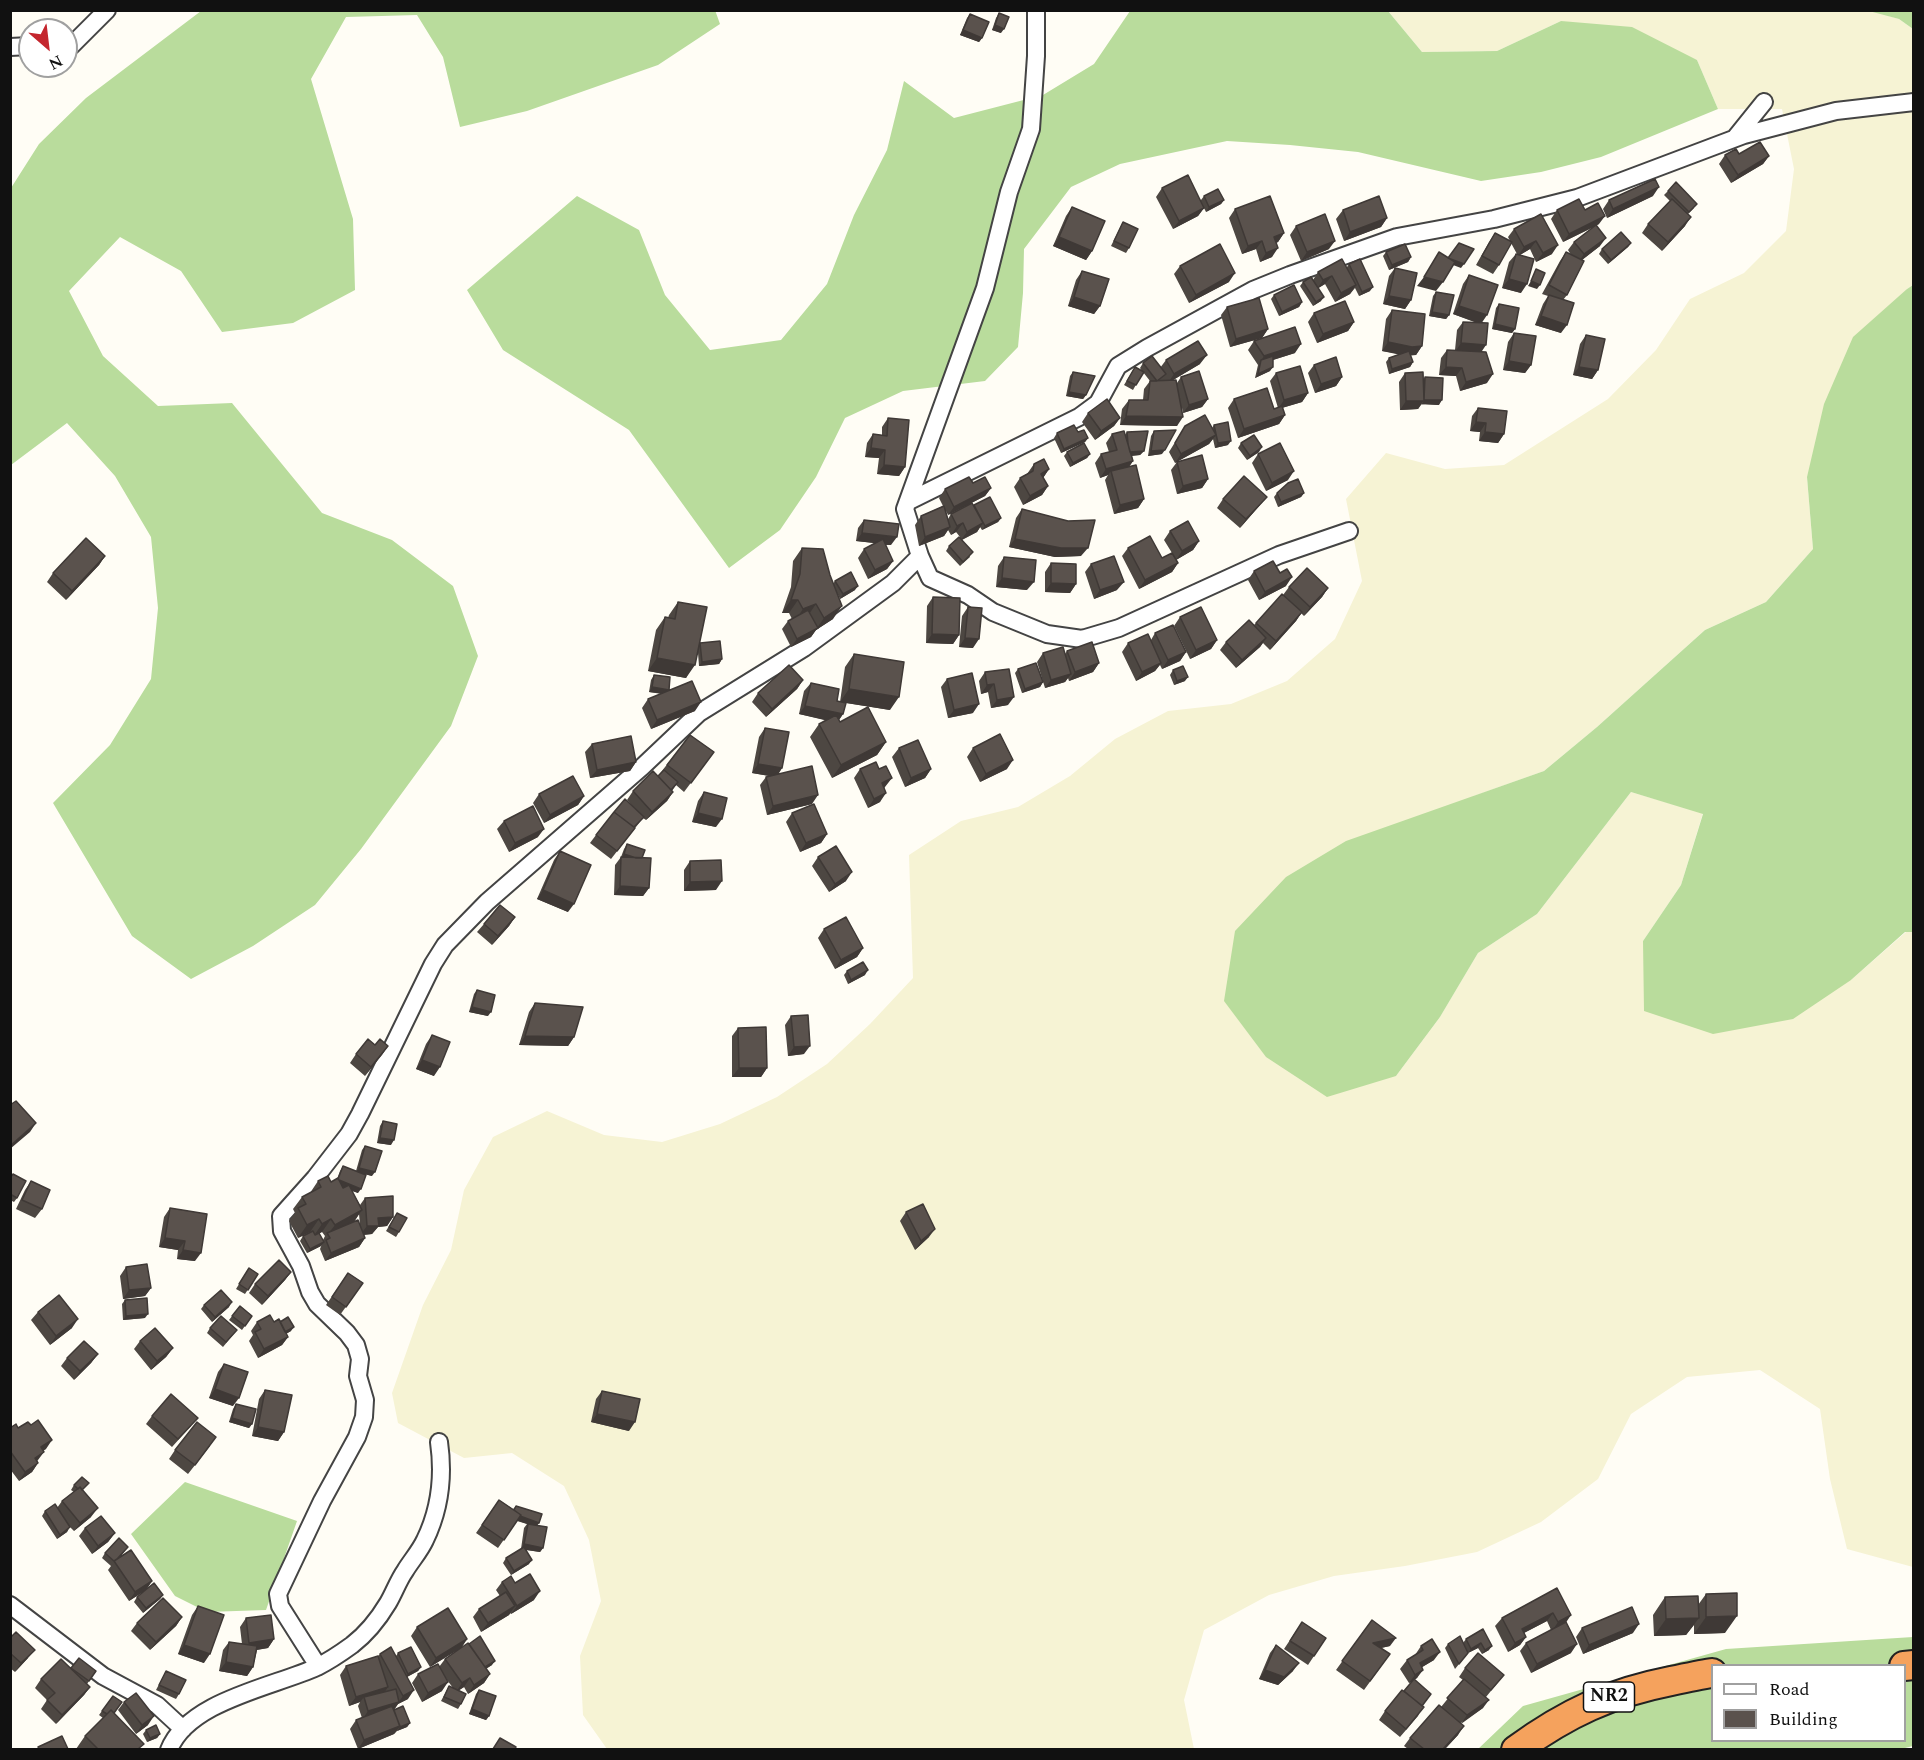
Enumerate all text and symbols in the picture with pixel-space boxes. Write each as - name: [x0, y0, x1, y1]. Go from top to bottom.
- north arrow: [18, 18, 78, 78]
- text: N: [44, 48, 67, 76]
- legend: [1711, 1664, 1906, 1742]
- text: Road: [1769, 1676, 1810, 1703]
- road number: NR2: [1584, 1682, 1634, 1712]
- text: Building: [1769, 1706, 1838, 1733]

